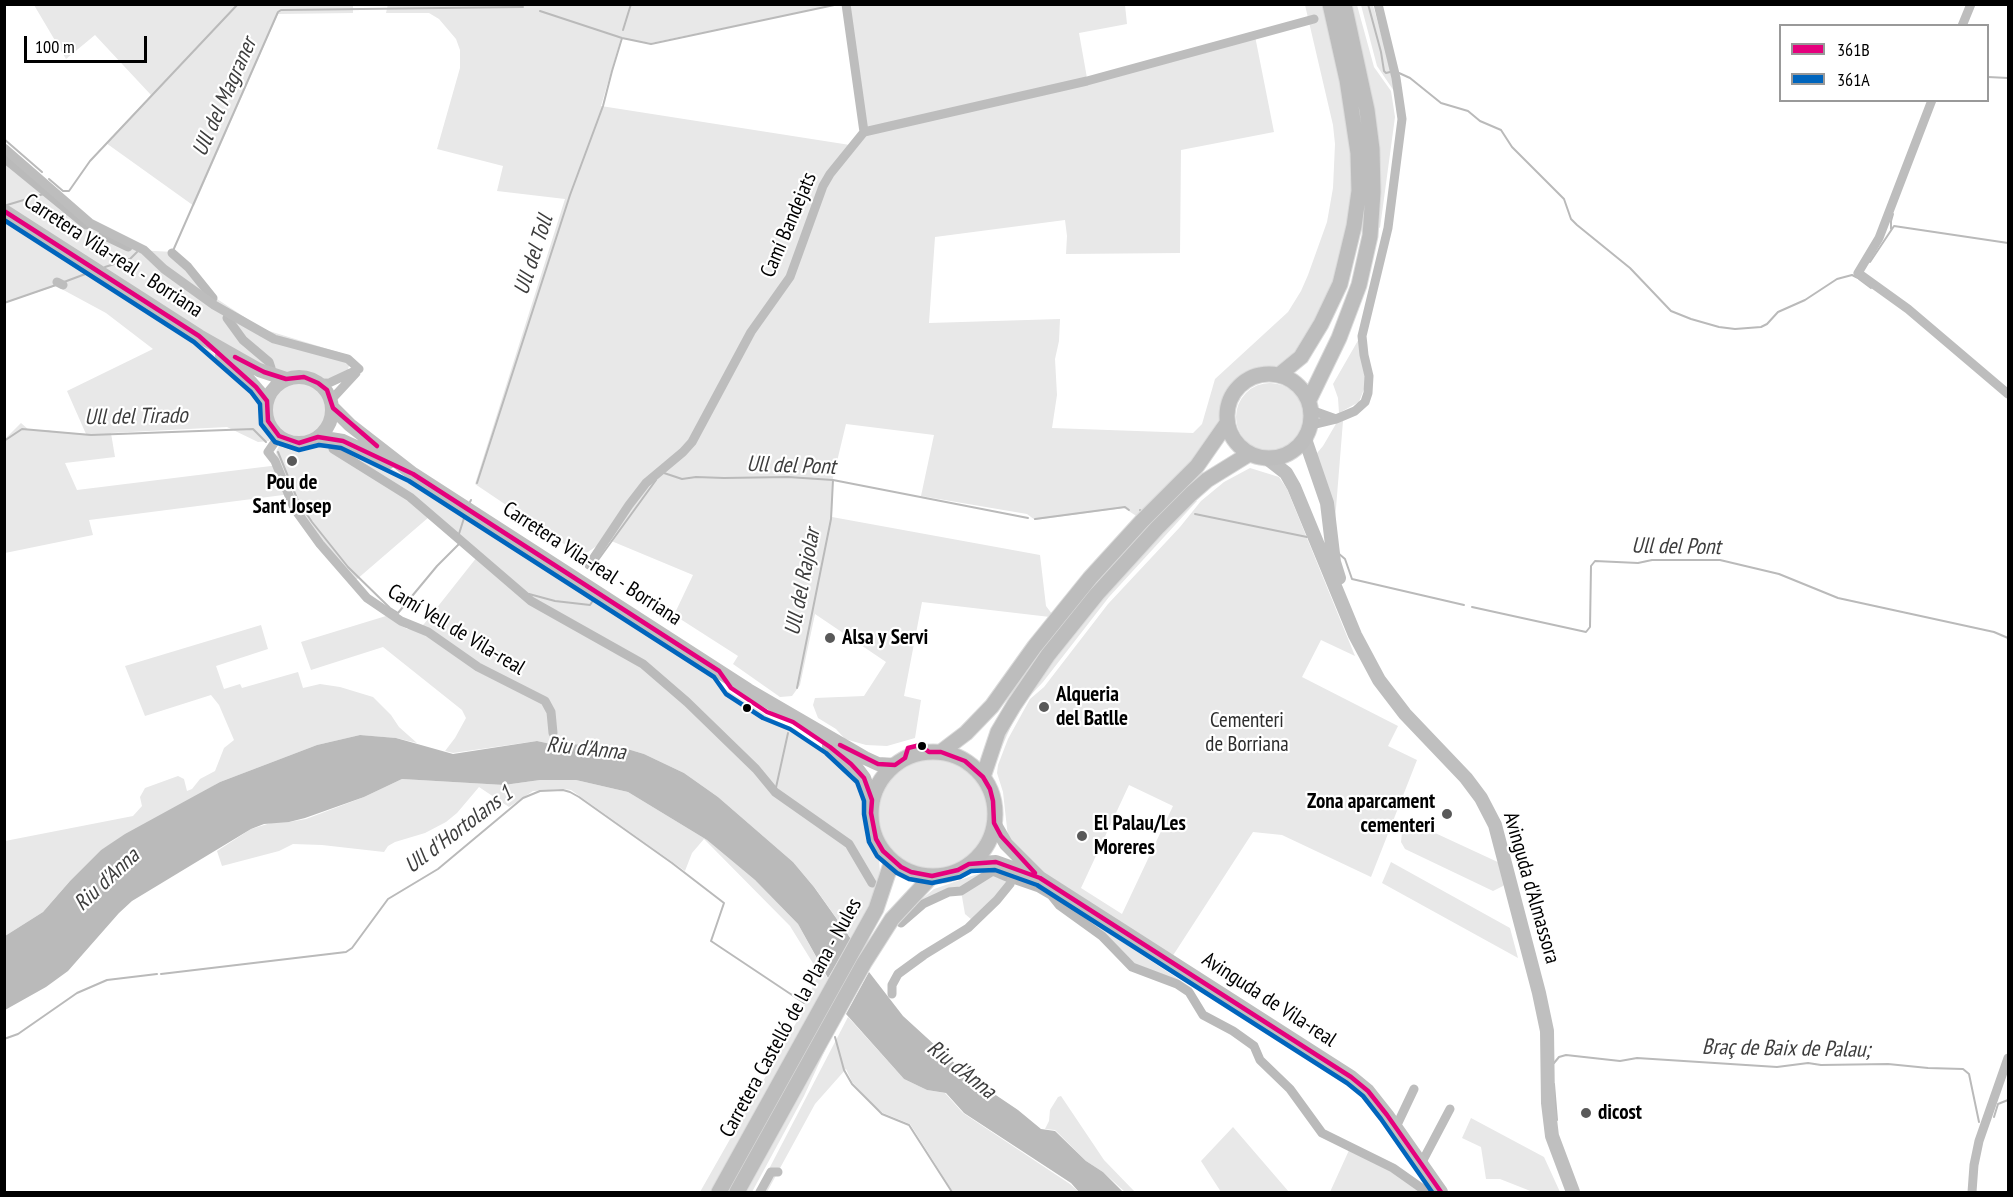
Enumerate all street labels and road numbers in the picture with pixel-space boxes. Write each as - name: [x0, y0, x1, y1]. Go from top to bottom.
- street label: Camí Bandejats: [756, 169, 822, 281]
- street label: Carretera Vila-real - Borriana: [19, 189, 207, 323]
- street label: Carretera Vila-real - Borriana: [498, 497, 686, 631]
- street label: Camí Vell de Vila-real: [383, 579, 529, 681]
- street label: Avinguda d'Almassora: [1497, 809, 1565, 967]
- street label: Carretera Castelló de la Plana - Nules: [715, 894, 867, 1142]
- street label: Avinguda de Vila-real: [1197, 947, 1341, 1053]

